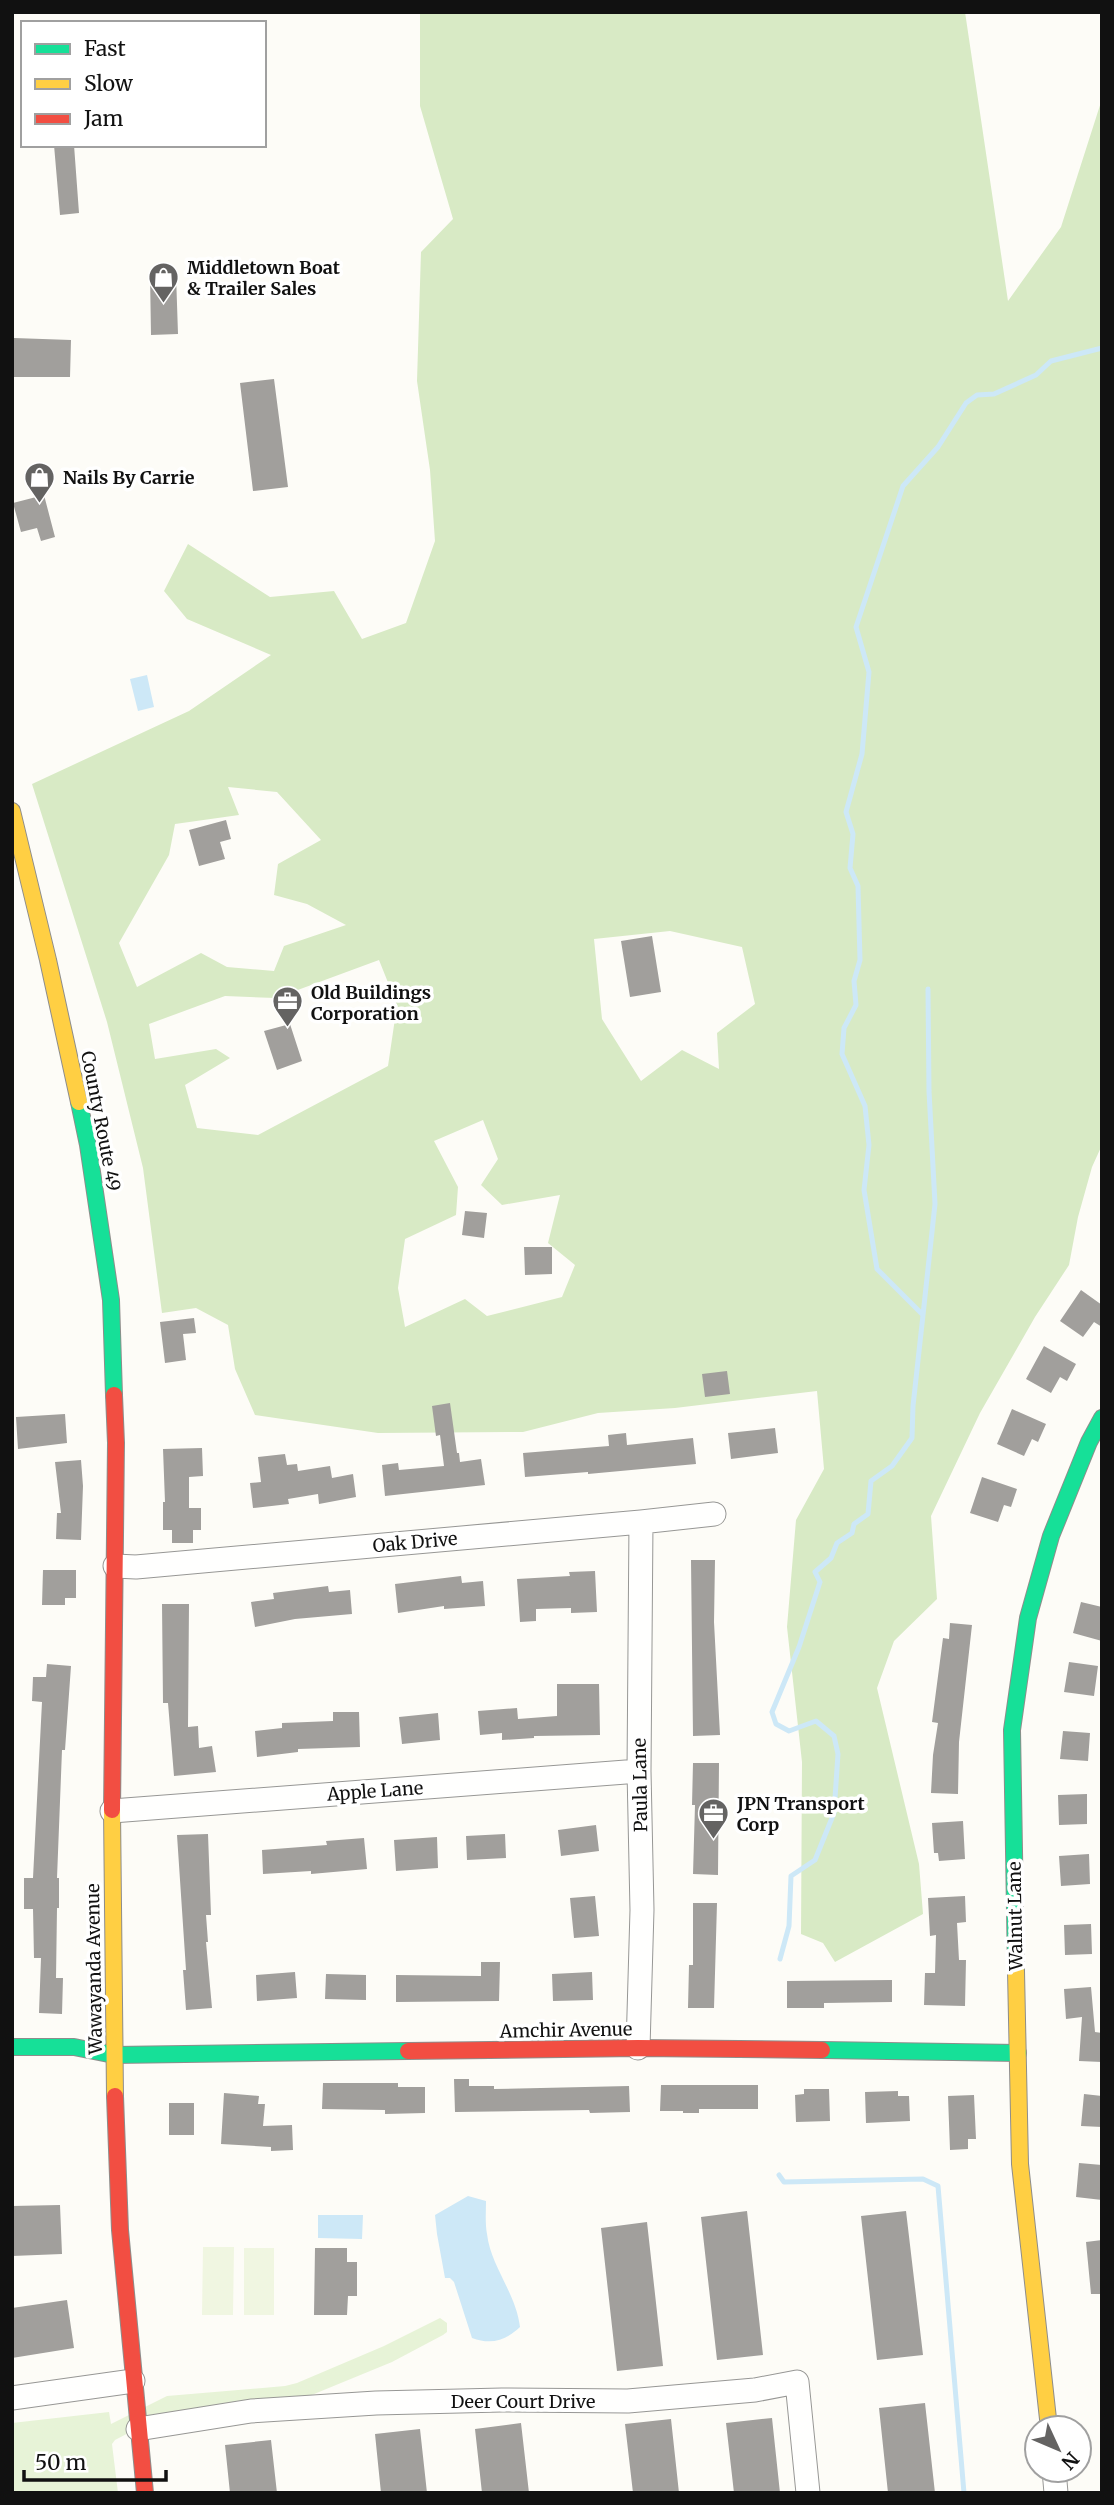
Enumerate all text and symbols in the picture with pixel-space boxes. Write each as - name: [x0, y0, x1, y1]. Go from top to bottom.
- legend: [21, 21, 266, 147]
- text: Fast: [84, 35, 126, 62]
- text: Slow: [84, 70, 133, 97]
- text: Jam: [83, 105, 123, 132]
- place label: Middletown Boat & Trailer Sales: [187, 256, 341, 300]
- shop icon: Middletown Boat & Trailer Sales: [147, 260, 181, 304]
- shop icon: Nails By Carrie: [23, 460, 57, 504]
- place label: Nails By Carrie: [63, 466, 195, 489]
- place label: Old Buildings Corporation: [311, 981, 431, 1025]
- office icon: Old Buildings Corporation: [271, 985, 305, 1029]
- street label: County Route 49: [76, 1049, 126, 1193]
- street label: Oak Drive: [372, 1527, 458, 1557]
- street label: Paula Lane: [628, 1738, 652, 1832]
- street label: Apple Lane: [325, 1776, 424, 1806]
- place label: JPN Transport Corp: [736, 1792, 865, 1836]
- office icon: JPN Transport Corp: [697, 1796, 731, 1840]
- street label: Walnut Lane: [1003, 1861, 1027, 1972]
- street label: Wawayanda Avenue: [81, 1883, 107, 2056]
- street label: Amchir Avenue: [499, 2017, 632, 2043]
- street label: Deer Court Drive: [451, 2390, 595, 2413]
- north arrow: [1023, 2414, 1093, 2484]
- scale bar: [24, 2438, 166, 2482]
- text: N: [1056, 2447, 1084, 2475]
- text: 50 m: [35, 2449, 86, 2476]

